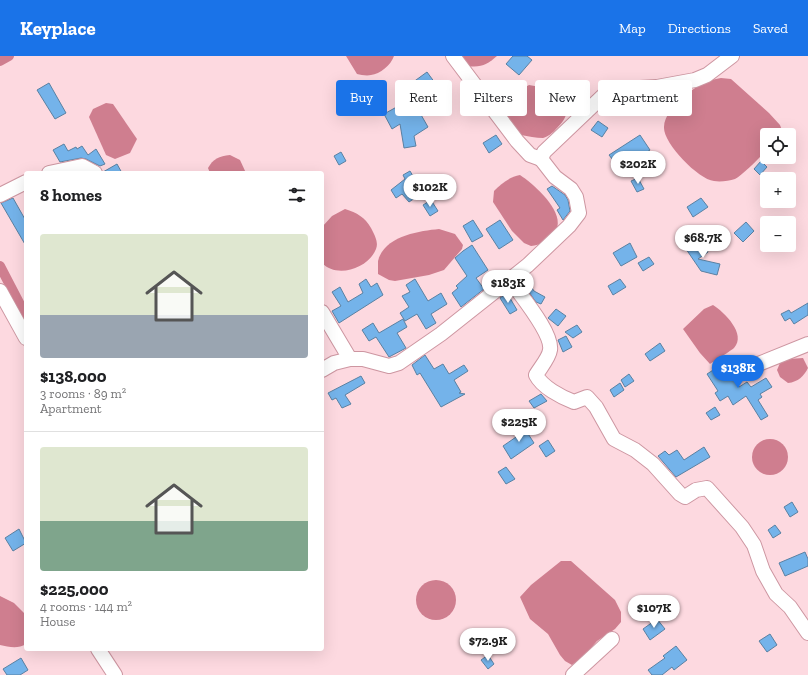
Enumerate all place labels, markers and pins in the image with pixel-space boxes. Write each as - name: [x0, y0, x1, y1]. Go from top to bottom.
- pin: $202K: [610, 151, 666, 185]
- pin: $102K: [402, 174, 458, 208]
- pin: $68.7K: [670, 225, 736, 259]
- pin: $183K: [480, 270, 536, 304]
- pin: $138K: [710, 355, 766, 389]
- pin: $225K: [491, 409, 547, 443]
- pin: $107K: [626, 595, 682, 629]
- pin: $72.9K: [455, 628, 521, 662]

